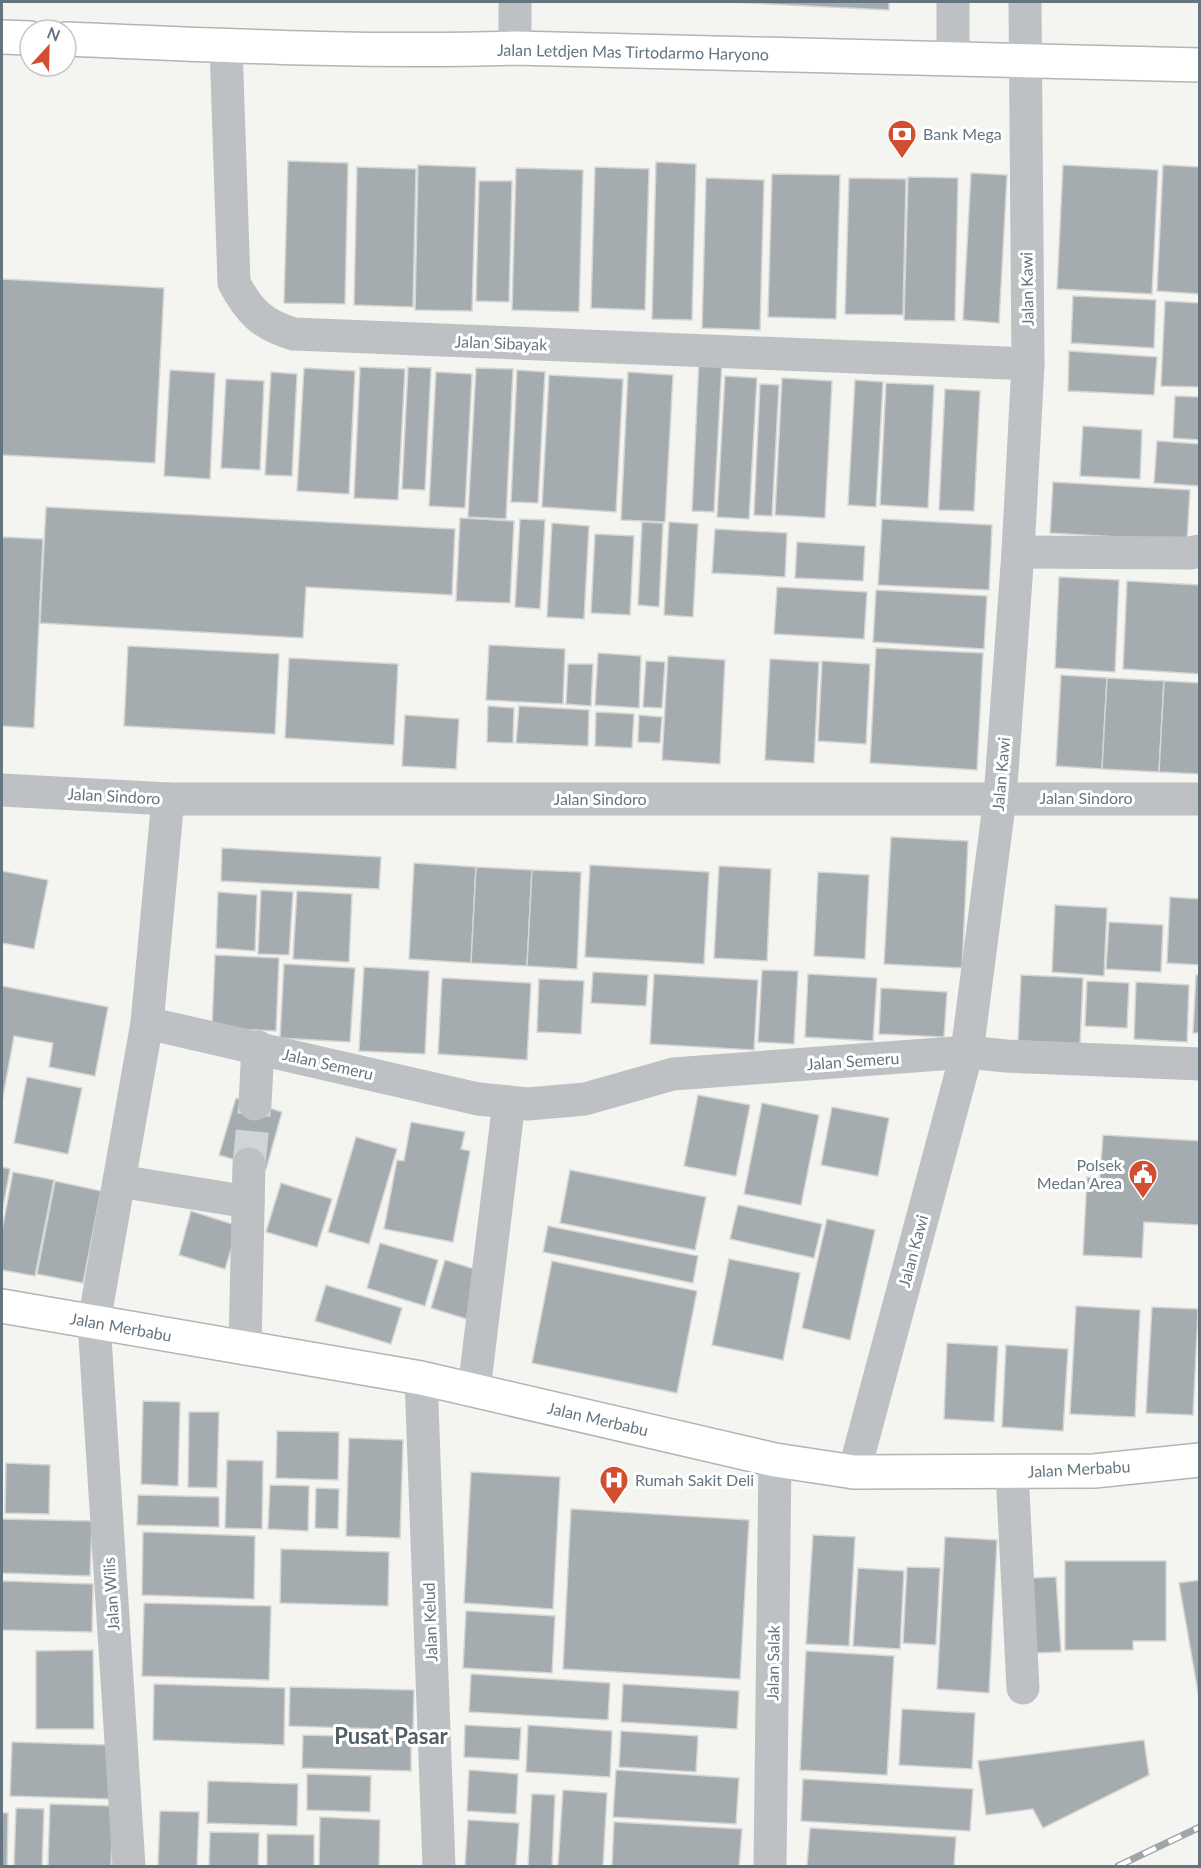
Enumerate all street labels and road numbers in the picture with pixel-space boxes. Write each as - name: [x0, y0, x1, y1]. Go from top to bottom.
- street label: Jalan Letdjen Mas Tirtodarmo Haryono: [497, 40, 769, 63]
- street label: Jalan Kawi: [1016, 252, 1037, 326]
- street label: Jalan Sibayak: [454, 331, 548, 354]
- street label: Jalan Kawi: [988, 736, 1013, 812]
- street label: Jalan Sindoro: [67, 784, 161, 807]
- street label: Jalan Sindoro: [1039, 788, 1133, 807]
- street label: Jalan Sindoro: [553, 789, 647, 808]
- street label: Jalan Semeru: [281, 1044, 375, 1083]
- street label: Jalan Semeru: [806, 1048, 900, 1073]
- street label: Jalan Kawi: [894, 1213, 931, 1289]
- street label: Jalan Merbabu: [69, 1308, 173, 1345]
- street label: Jalan Merbabu: [546, 1398, 650, 1439]
- street label: Jalan Merbabu: [1027, 1456, 1131, 1481]
- street label: Jalan Wilis: [98, 1556, 123, 1632]
- street label: Jalan Kelud: [419, 1582, 440, 1662]
- street label: Jalan Salak: [762, 1624, 783, 1701]

